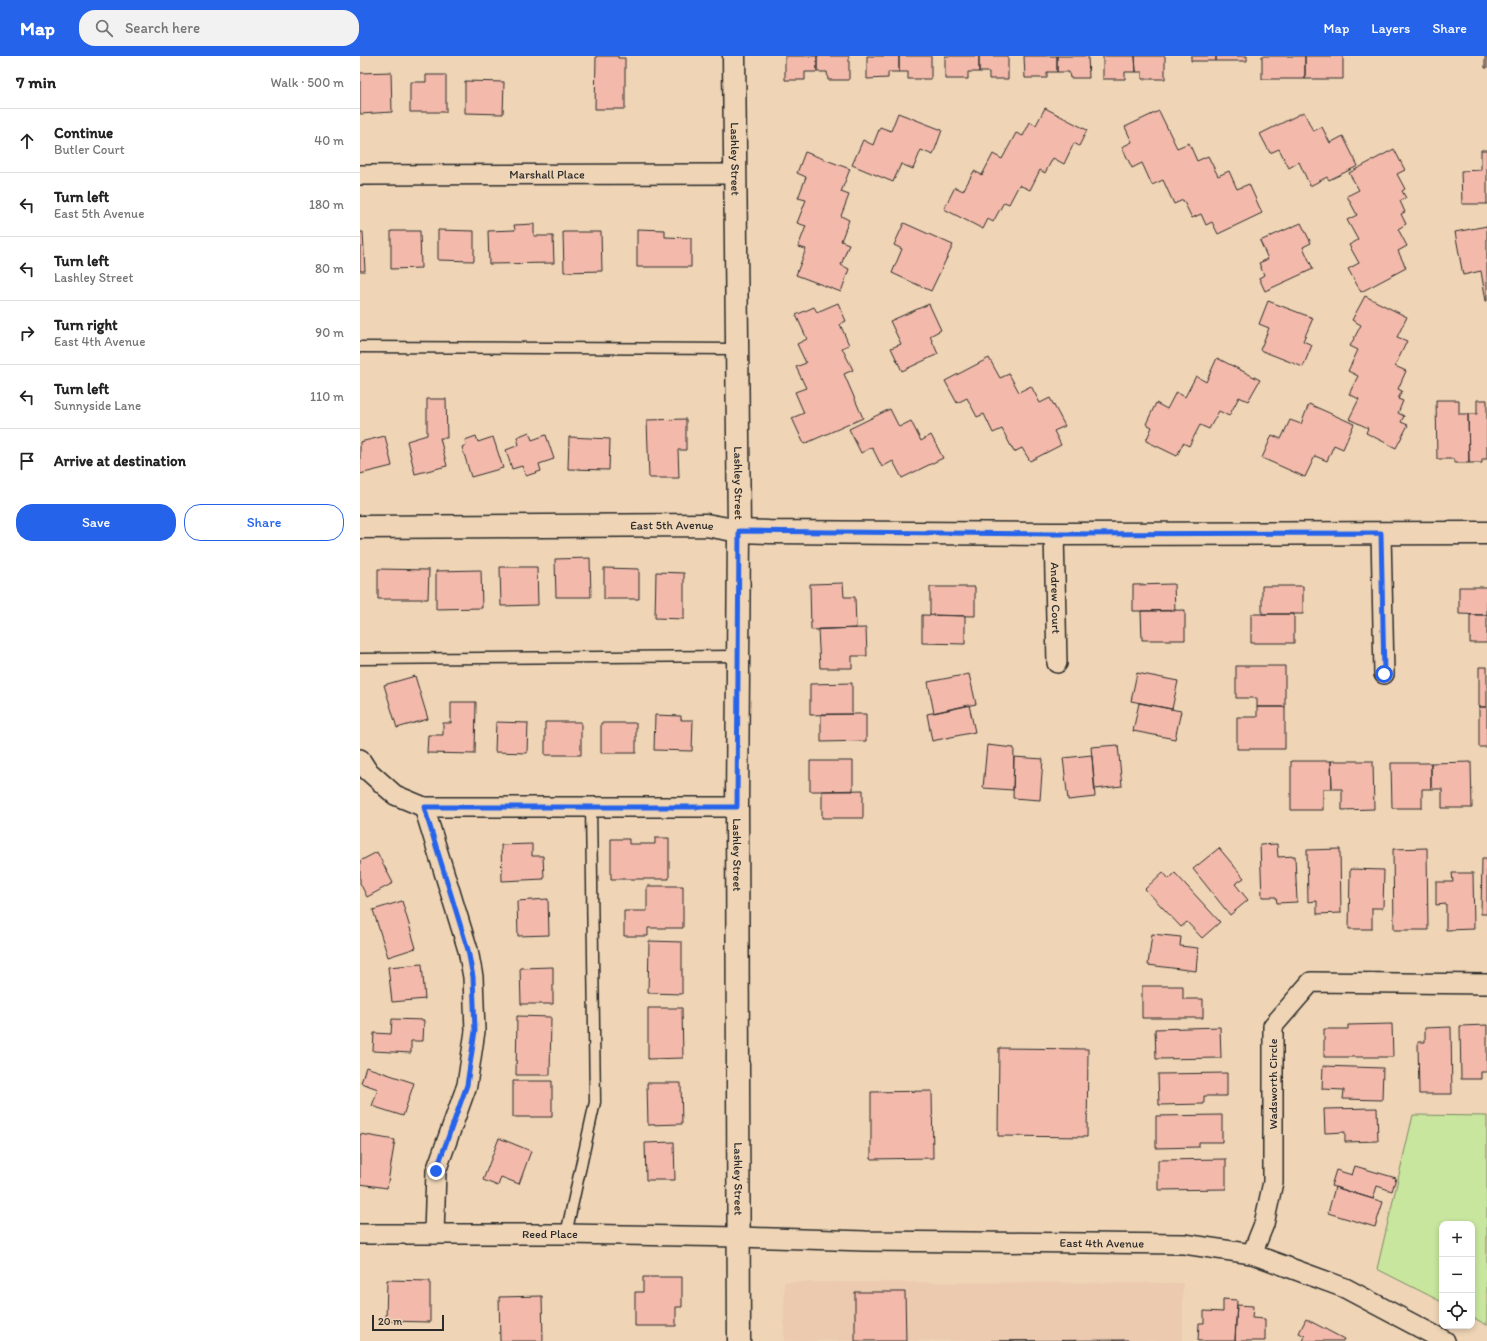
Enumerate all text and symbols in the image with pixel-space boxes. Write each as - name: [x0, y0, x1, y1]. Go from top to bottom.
- search box: [79, 10, 359, 46]
- text: Map: [20, 17, 55, 40]
- icon: search: [93, 17, 115, 39]
- text: Search here: [125, 19, 200, 37]
- text: Map: [1324, 20, 1349, 37]
- text: Layers: [1371, 20, 1410, 37]
- text: Share: [1432, 20, 1467, 37]
- text: 7 min: [16, 72, 56, 92]
- text: Walk · 500 m: [271, 75, 344, 90]
- street label: Lashley Street: [728, 122, 742, 196]
- text: Continue: [54, 124, 113, 142]
- icon: ahead: [16, 130, 38, 152]
- text: 40 m: [314, 133, 344, 148]
- text: Butler Court: [54, 142, 125, 157]
- street label: Marshall Place: [509, 167, 585, 182]
- text: Turn left: [54, 188, 109, 206]
- icon: left: [16, 194, 38, 216]
- text: 180 m: [309, 197, 344, 212]
- text: East 5th Avenue: [54, 206, 144, 221]
- text: Turn left: [54, 252, 109, 270]
- icon: left: [16, 258, 38, 280]
- text: 80 m: [315, 261, 344, 276]
- text: Lashley Street: [54, 270, 133, 285]
- text: Turn right: [54, 316, 118, 334]
- icon: right: [16, 322, 38, 344]
- text: 90 m: [315, 325, 344, 340]
- text: East 4th Avenue: [54, 334, 145, 349]
- text: Turn left: [54, 380, 109, 398]
- icon: left: [16, 386, 38, 408]
- text: 110 m: [310, 389, 344, 404]
- text: Sunnyside Lane: [54, 398, 141, 413]
- street label: Lashley Street: [731, 446, 746, 520]
- icon: arrive: [16, 450, 38, 472]
- text: Arrive at destination: [54, 452, 186, 470]
- button: Save: [16, 504, 176, 541]
- button: Share: [184, 504, 344, 541]
- street label: East 5th Avenue: [630, 518, 715, 533]
- street label: Andrew Court: [1048, 562, 1063, 635]
- route start: [1375, 665, 1393, 683]
- street label: Lashley Street: [730, 818, 744, 892]
- street label: Wadsworth Circle: [1266, 1038, 1280, 1129]
- street label: Lashley Street: [731, 1142, 746, 1216]
- route end: [427, 1162, 445, 1180]
- map controls: [1439, 1221, 1475, 1329]
- button: +: [1439, 1221, 1475, 1257]
- street label: Reed Place: [522, 1227, 578, 1241]
- street label: East 4th Avenue: [1060, 1236, 1144, 1251]
- button: −: [1439, 1257, 1475, 1293]
- button: locate: [1439, 1293, 1475, 1329]
- scale bar: [372, 1313, 444, 1332]
- text: 20 m: [378, 1315, 402, 1328]

